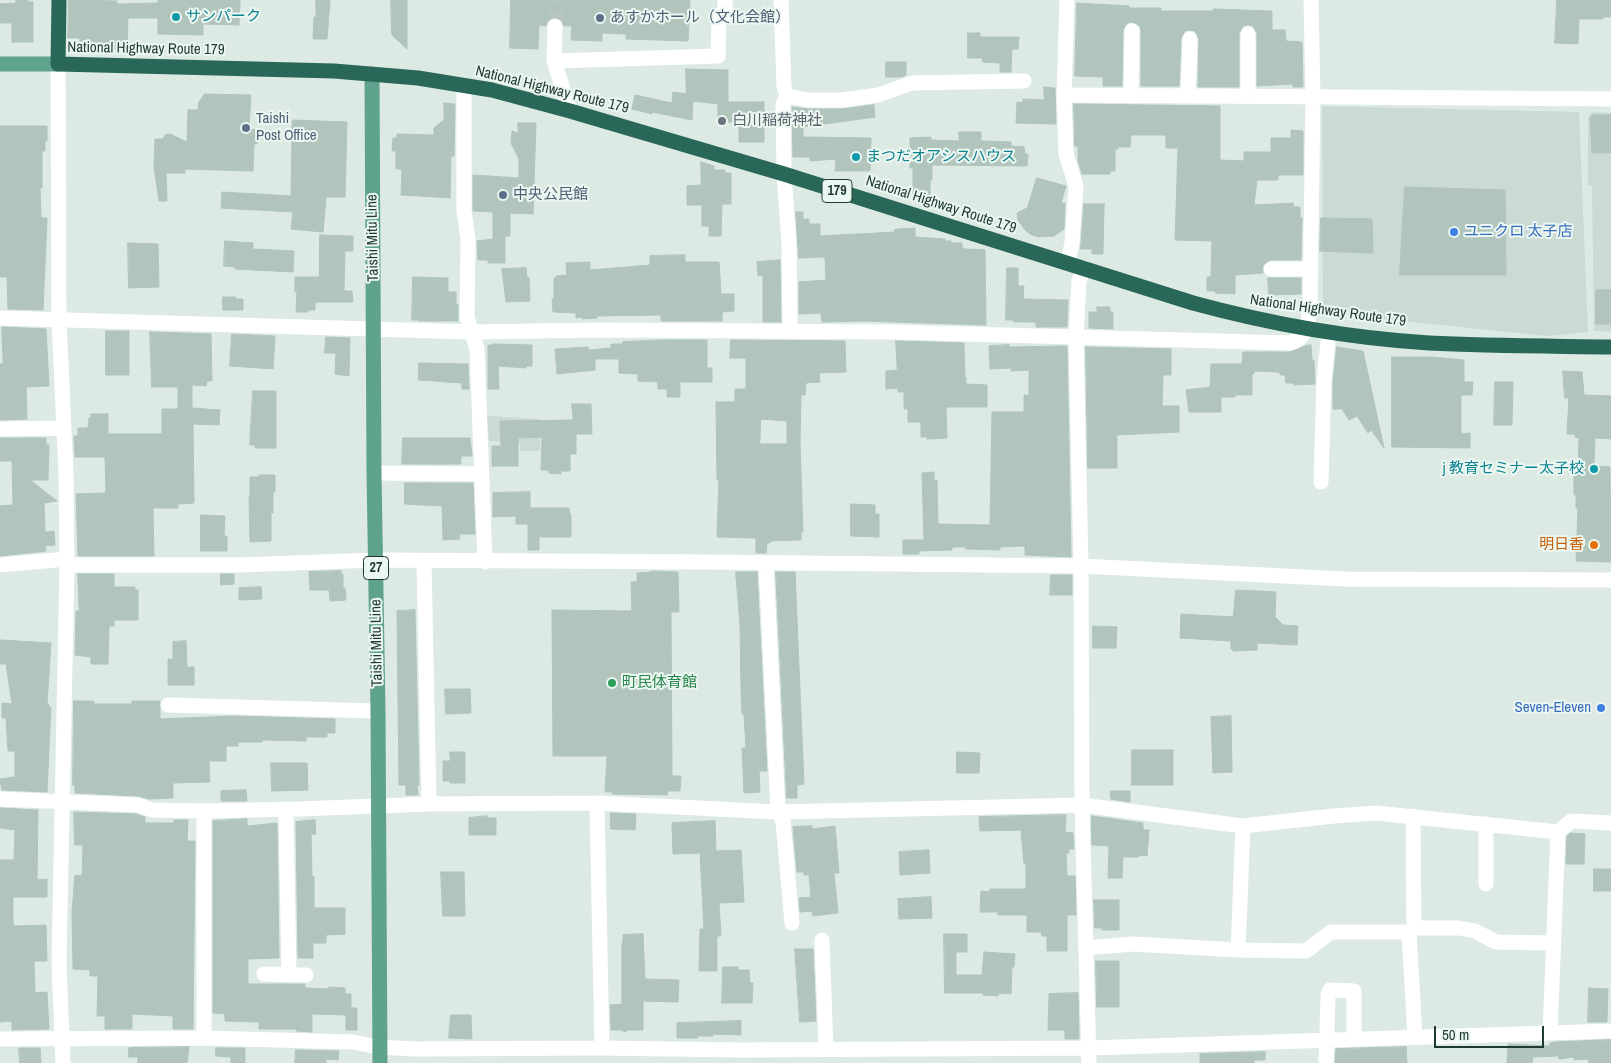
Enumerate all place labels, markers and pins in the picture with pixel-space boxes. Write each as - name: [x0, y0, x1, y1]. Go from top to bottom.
- place label: サンパーク: [186, 8, 261, 26]
- place label: あすかホール（文化会館）: [610, 9, 790, 27]
- marker: サンパーク: [170, 11, 182, 23]
- marker: あすかホール（文化会館）: [594, 12, 606, 24]
- place label: Taishi Post Office: [256, 110, 317, 145]
- place label: 白川稲荷神社: [732, 112, 822, 130]
- marker: 白川稲荷神社: [716, 115, 728, 127]
- marker: Taishi Post Office: [240, 122, 252, 134]
- place label: まつだオアシスハウス: [866, 148, 1016, 166]
- marker: まつだオアシスハウス: [850, 151, 862, 163]
- place label: 中央公民館: [513, 186, 588, 204]
- marker: 中央公民館: [497, 189, 509, 201]
- place label: ユニクロ 太子店: [1464, 223, 1572, 241]
- marker: ユニクロ 太子店: [1448, 226, 1460, 238]
- place label: j 教育セミナー太子校: [1443, 460, 1584, 478]
- marker: j 教育セミナー太子校: [1588, 463, 1600, 475]
- place label: 明日香: [1539, 536, 1584, 554]
- marker: 明日香: [1588, 539, 1600, 551]
- place label: 町民体育館: [622, 674, 697, 692]
- marker: 町民体育館: [606, 677, 618, 689]
- place label: Seven-Eleven: [1514, 699, 1591, 717]
- marker: Seven-Eleven: [1595, 702, 1607, 714]

